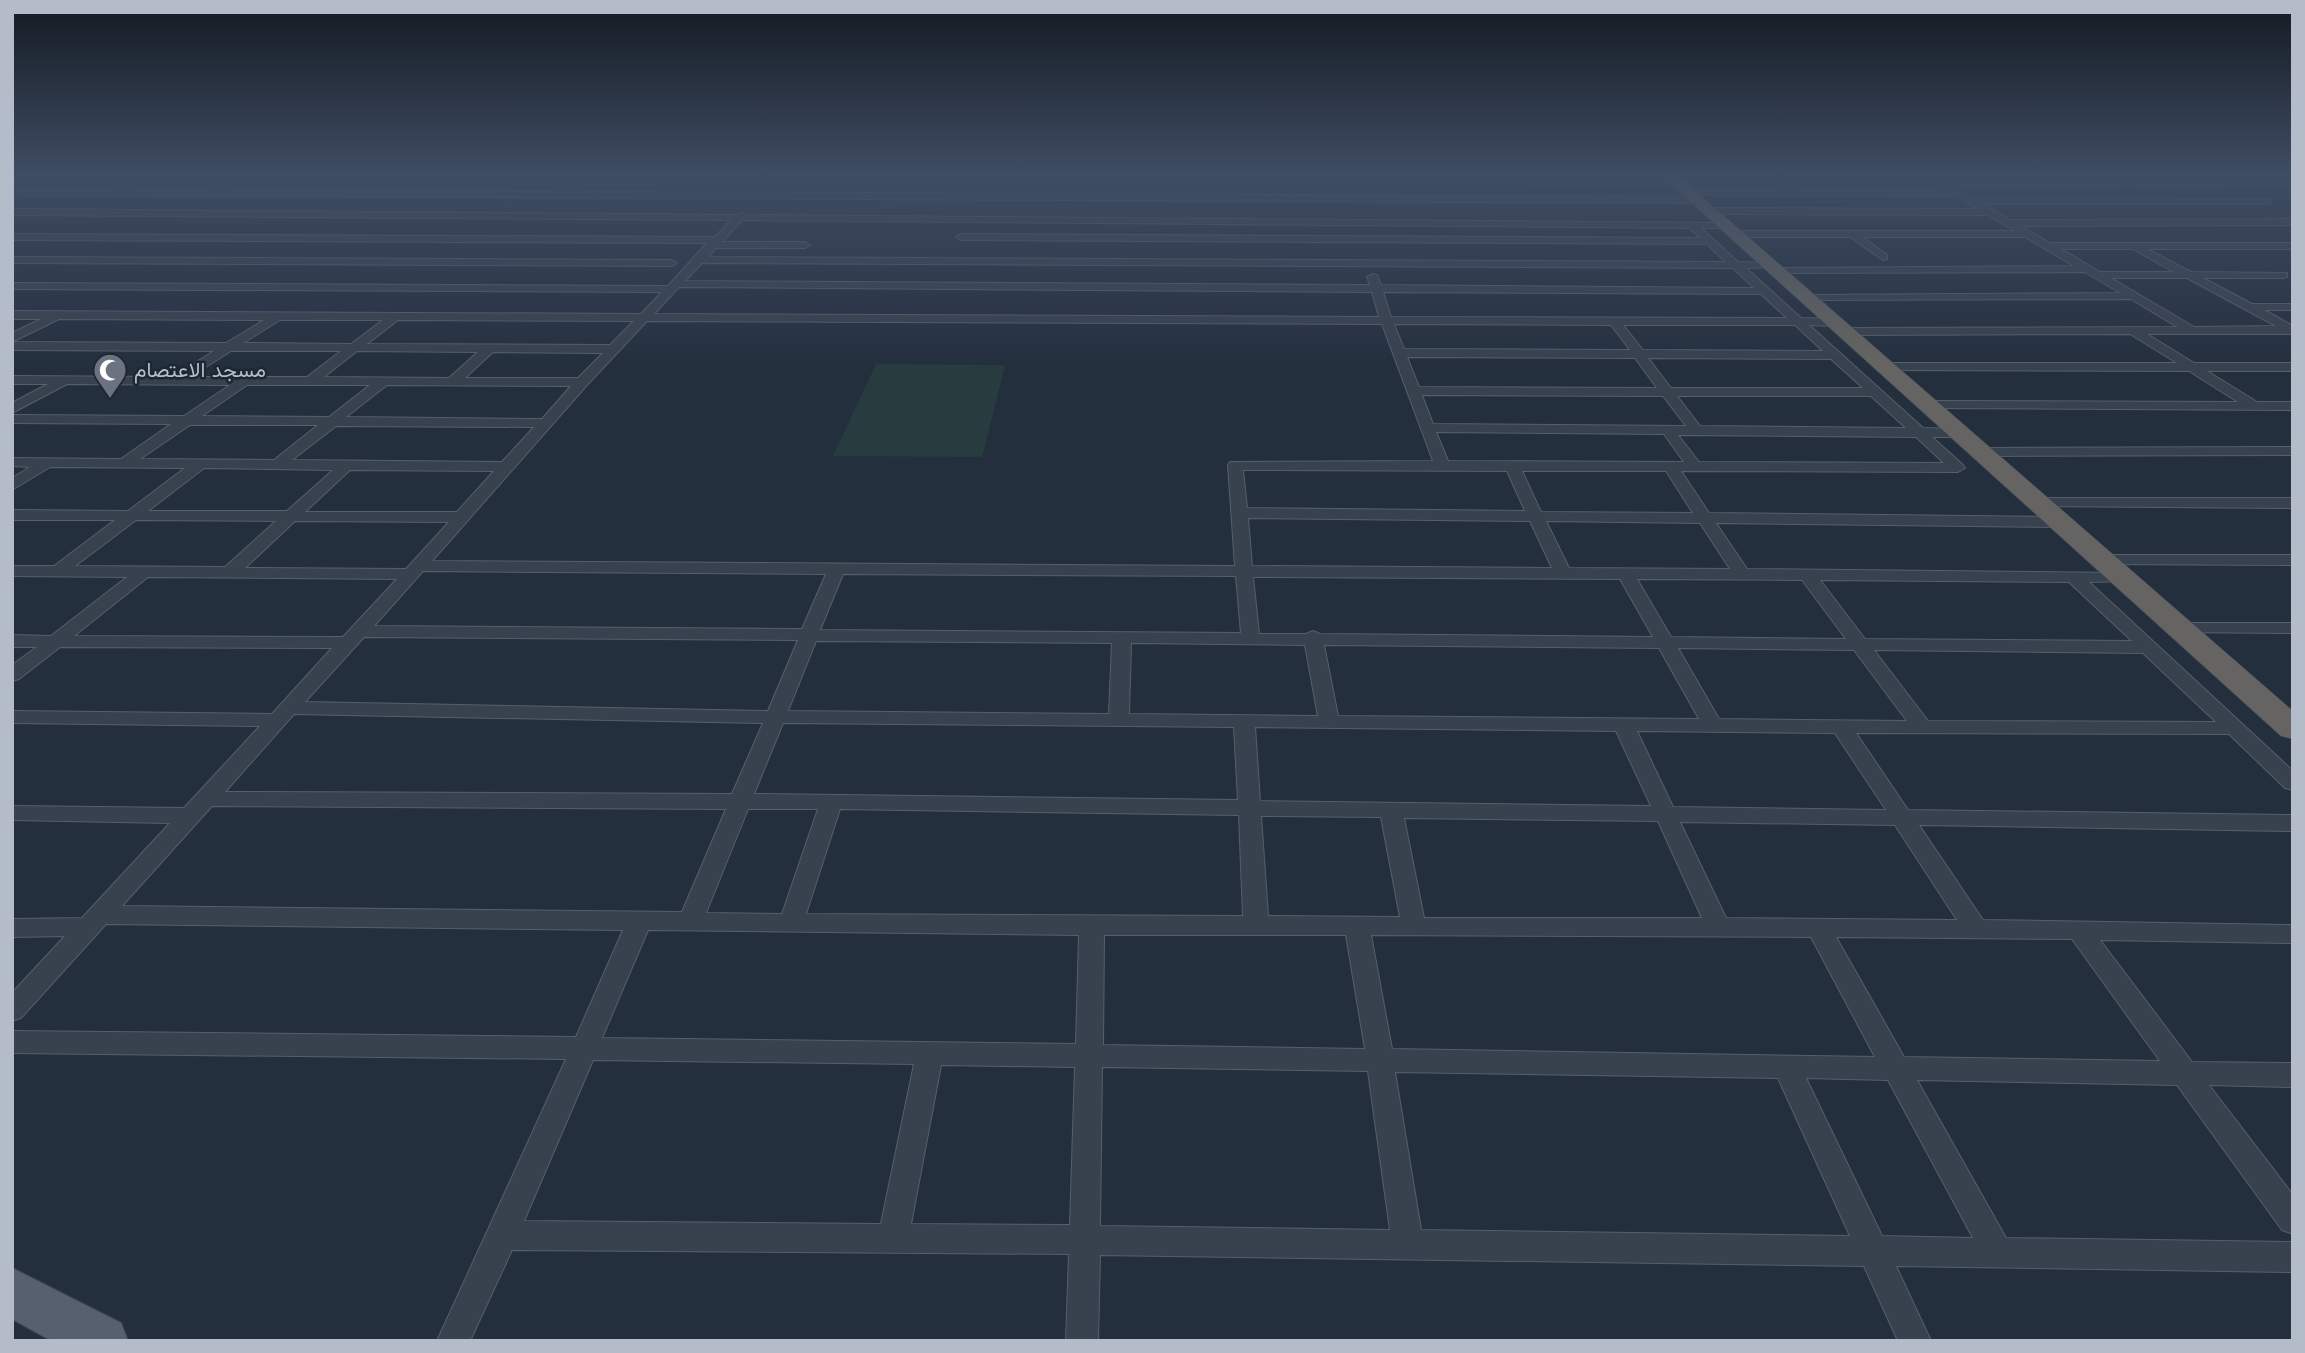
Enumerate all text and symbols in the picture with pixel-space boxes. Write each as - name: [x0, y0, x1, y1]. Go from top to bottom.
- mosque icon: مسجد الاعتصام: [91, 351, 129, 400]
- place label: مسجد الاعتصام: [134, 355, 266, 385]

